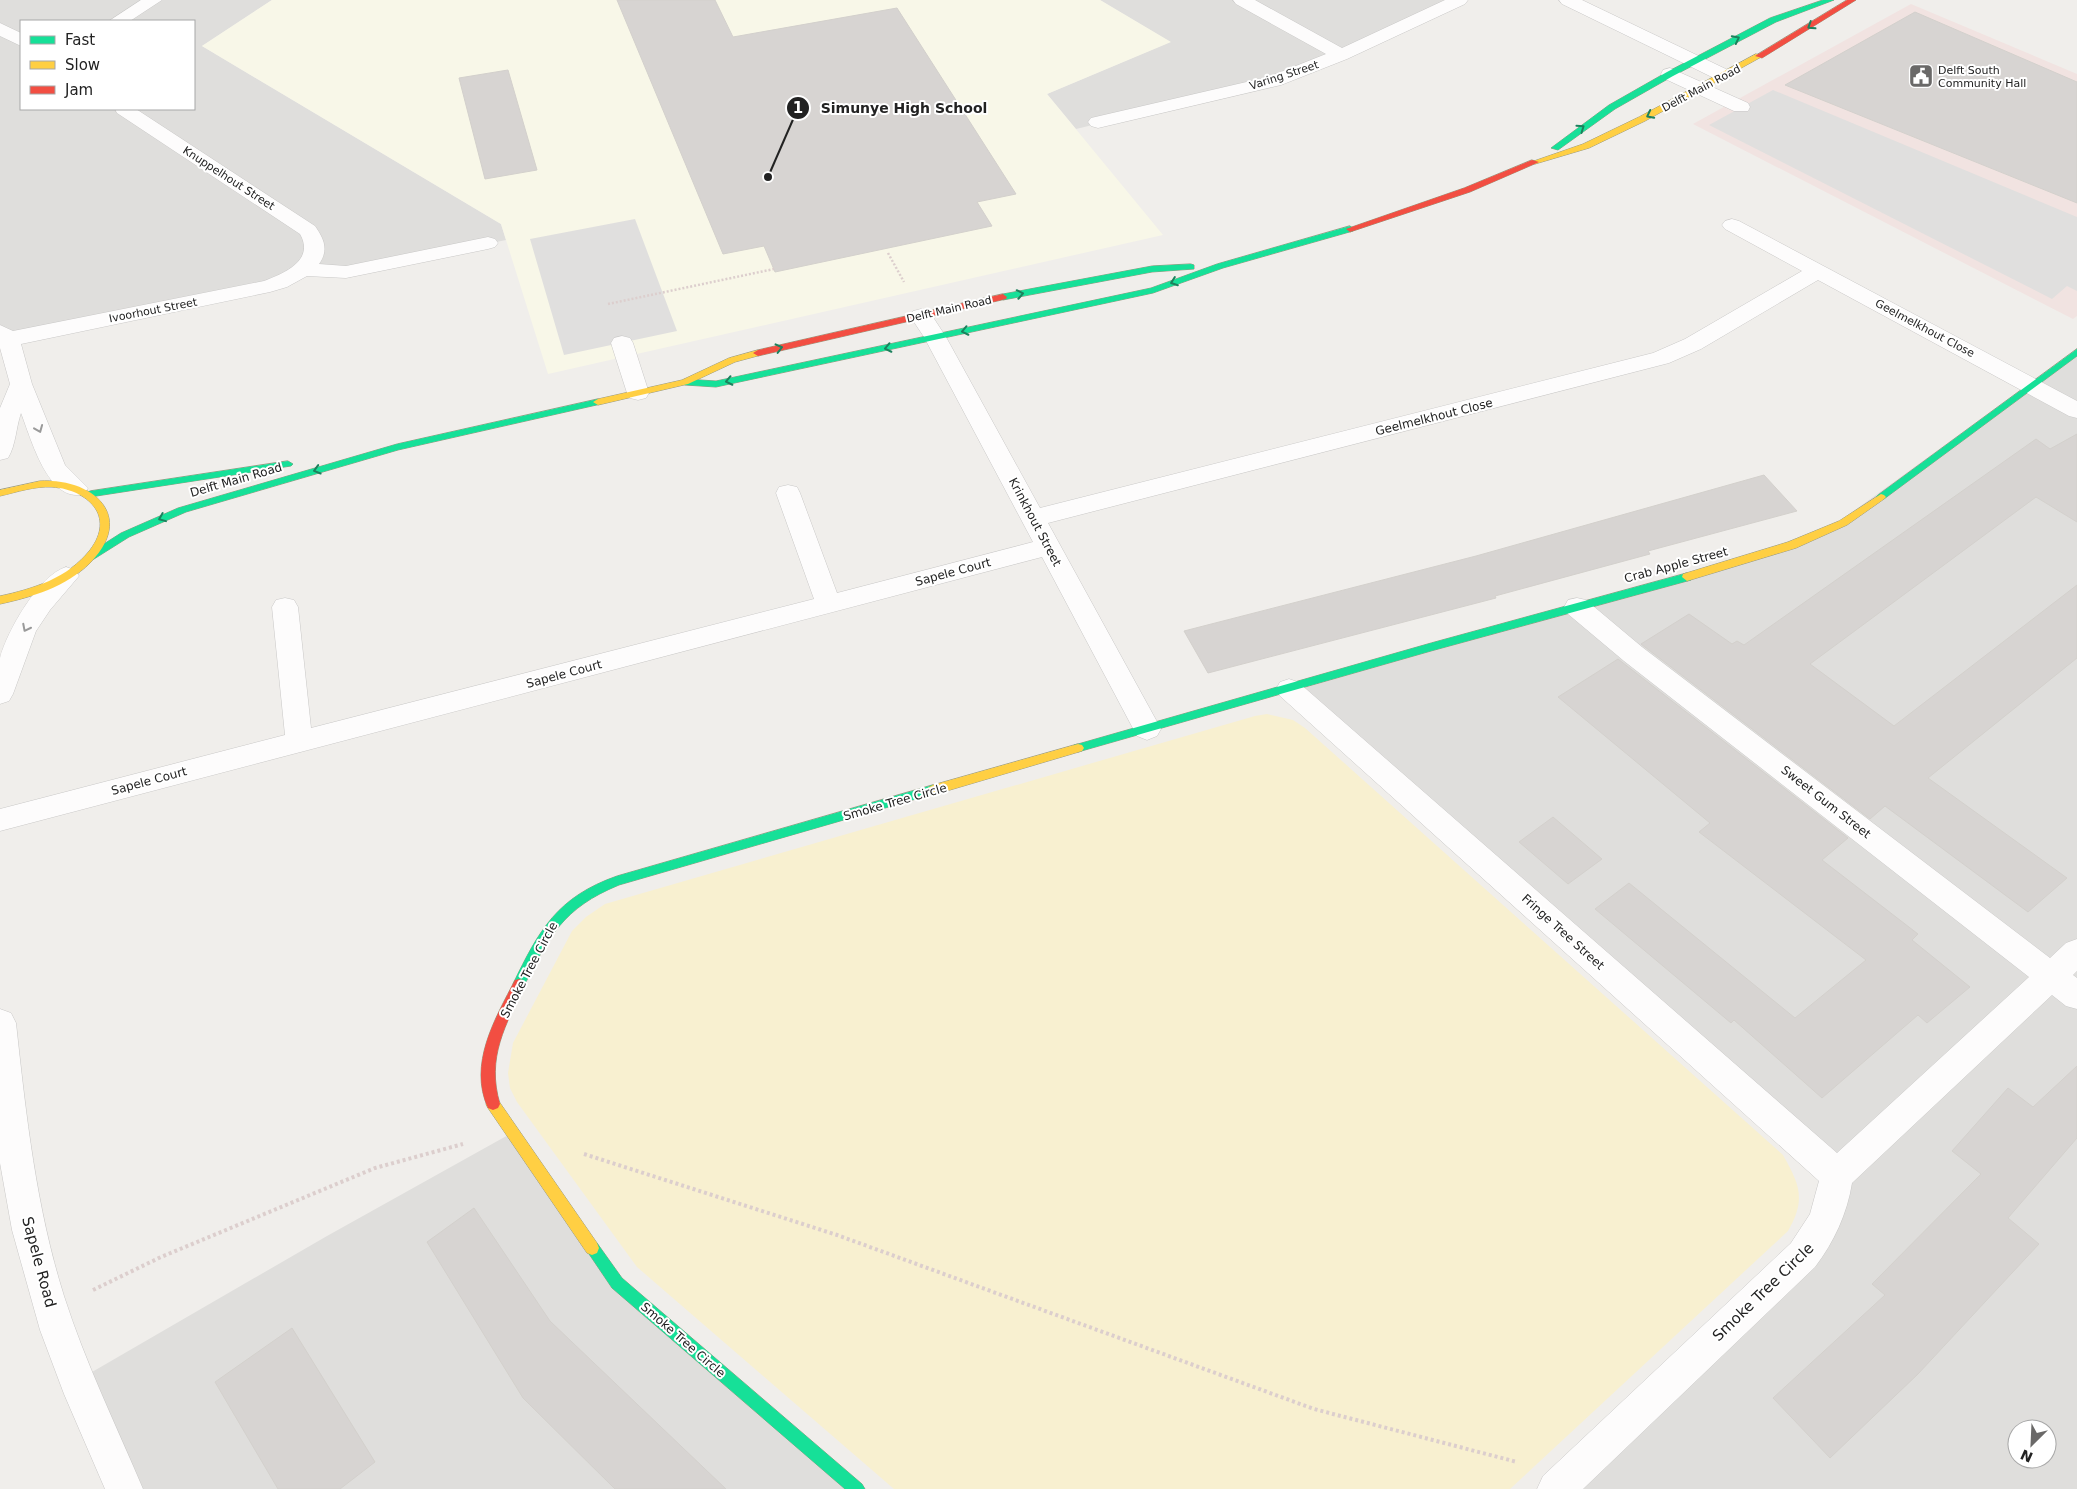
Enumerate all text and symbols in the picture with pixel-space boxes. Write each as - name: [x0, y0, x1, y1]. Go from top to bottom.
- legend: [20, 20, 195, 110]
- one-way arrow: [1807, 20, 1816, 30]
- text: Fast: [65, 31, 95, 49]
- one-way arrow: [1731, 35, 1740, 45]
- text: Slow: [65, 56, 100, 74]
- street label: Varing Street: [1248, 58, 1321, 93]
- street label: Delft Main Road: [1660, 62, 1743, 115]
- public building icon: Delft South Community Hall: [1908, 63, 1934, 89]
- place label: Delft South Community Hall: [1938, 64, 2026, 90]
- text: Jam: [64, 81, 93, 99]
- callout: Simunye High School: [786, 93, 997, 122]
- text: 1: [793, 99, 803, 117]
- text: Simunye High School: [821, 100, 987, 116]
- one-way arrow: [1646, 109, 1655, 119]
- one-way arrow: [1575, 125, 1584, 134]
- street label: Knuppelhout Street: [180, 144, 278, 213]
- one-way arrow: [1170, 276, 1179, 286]
- one-way arrow: [1016, 289, 1024, 300]
- street label: Delft Main Road: [905, 293, 993, 326]
- street label: Ivoorhout Street: [108, 295, 199, 325]
- street label: Geelmelkhout Close: [1873, 297, 1977, 360]
- one-way arrow: [960, 325, 969, 336]
- one-way arrow: [883, 342, 892, 352]
- one-way arrow: [775, 343, 784, 354]
- one-way arrow: [724, 375, 733, 386]
- street label: Geelmelkhout Close: [1374, 396, 1494, 438]
- one-way arrow: [33, 425, 43, 433]
- street label: Delft Main Road: [188, 460, 284, 500]
- one-way arrow: [313, 465, 321, 475]
- street label: Krinkhout Street: [1006, 475, 1064, 569]
- one-way arrow: [158, 512, 166, 522]
- street label: Crab Apple Street: [1623, 544, 1730, 586]
- street label: Sapele Court: [914, 555, 993, 589]
- one-way arrow: [22, 623, 32, 632]
- street label: Sapele Court: [525, 657, 604, 691]
- street label: Sweet Gum Street: [1779, 763, 1874, 841]
- street label: Sapele Court: [110, 764, 189, 798]
- street label: Smoke Tree Circle: [842, 781, 948, 823]
- street label: Fringe Tree Street: [1519, 891, 1607, 973]
- street label: Smoke Tree Circle: [498, 920, 560, 1020]
- street label: Sapele Road: [18, 1215, 60, 1309]
- street label: Smoke Tree Circle: [1709, 1239, 1817, 1345]
- street label: Smoke Tree Circle: [638, 1300, 728, 1380]
- north arrow: [2007, 1419, 2057, 1469]
- text: N: [2018, 1446, 2035, 1466]

